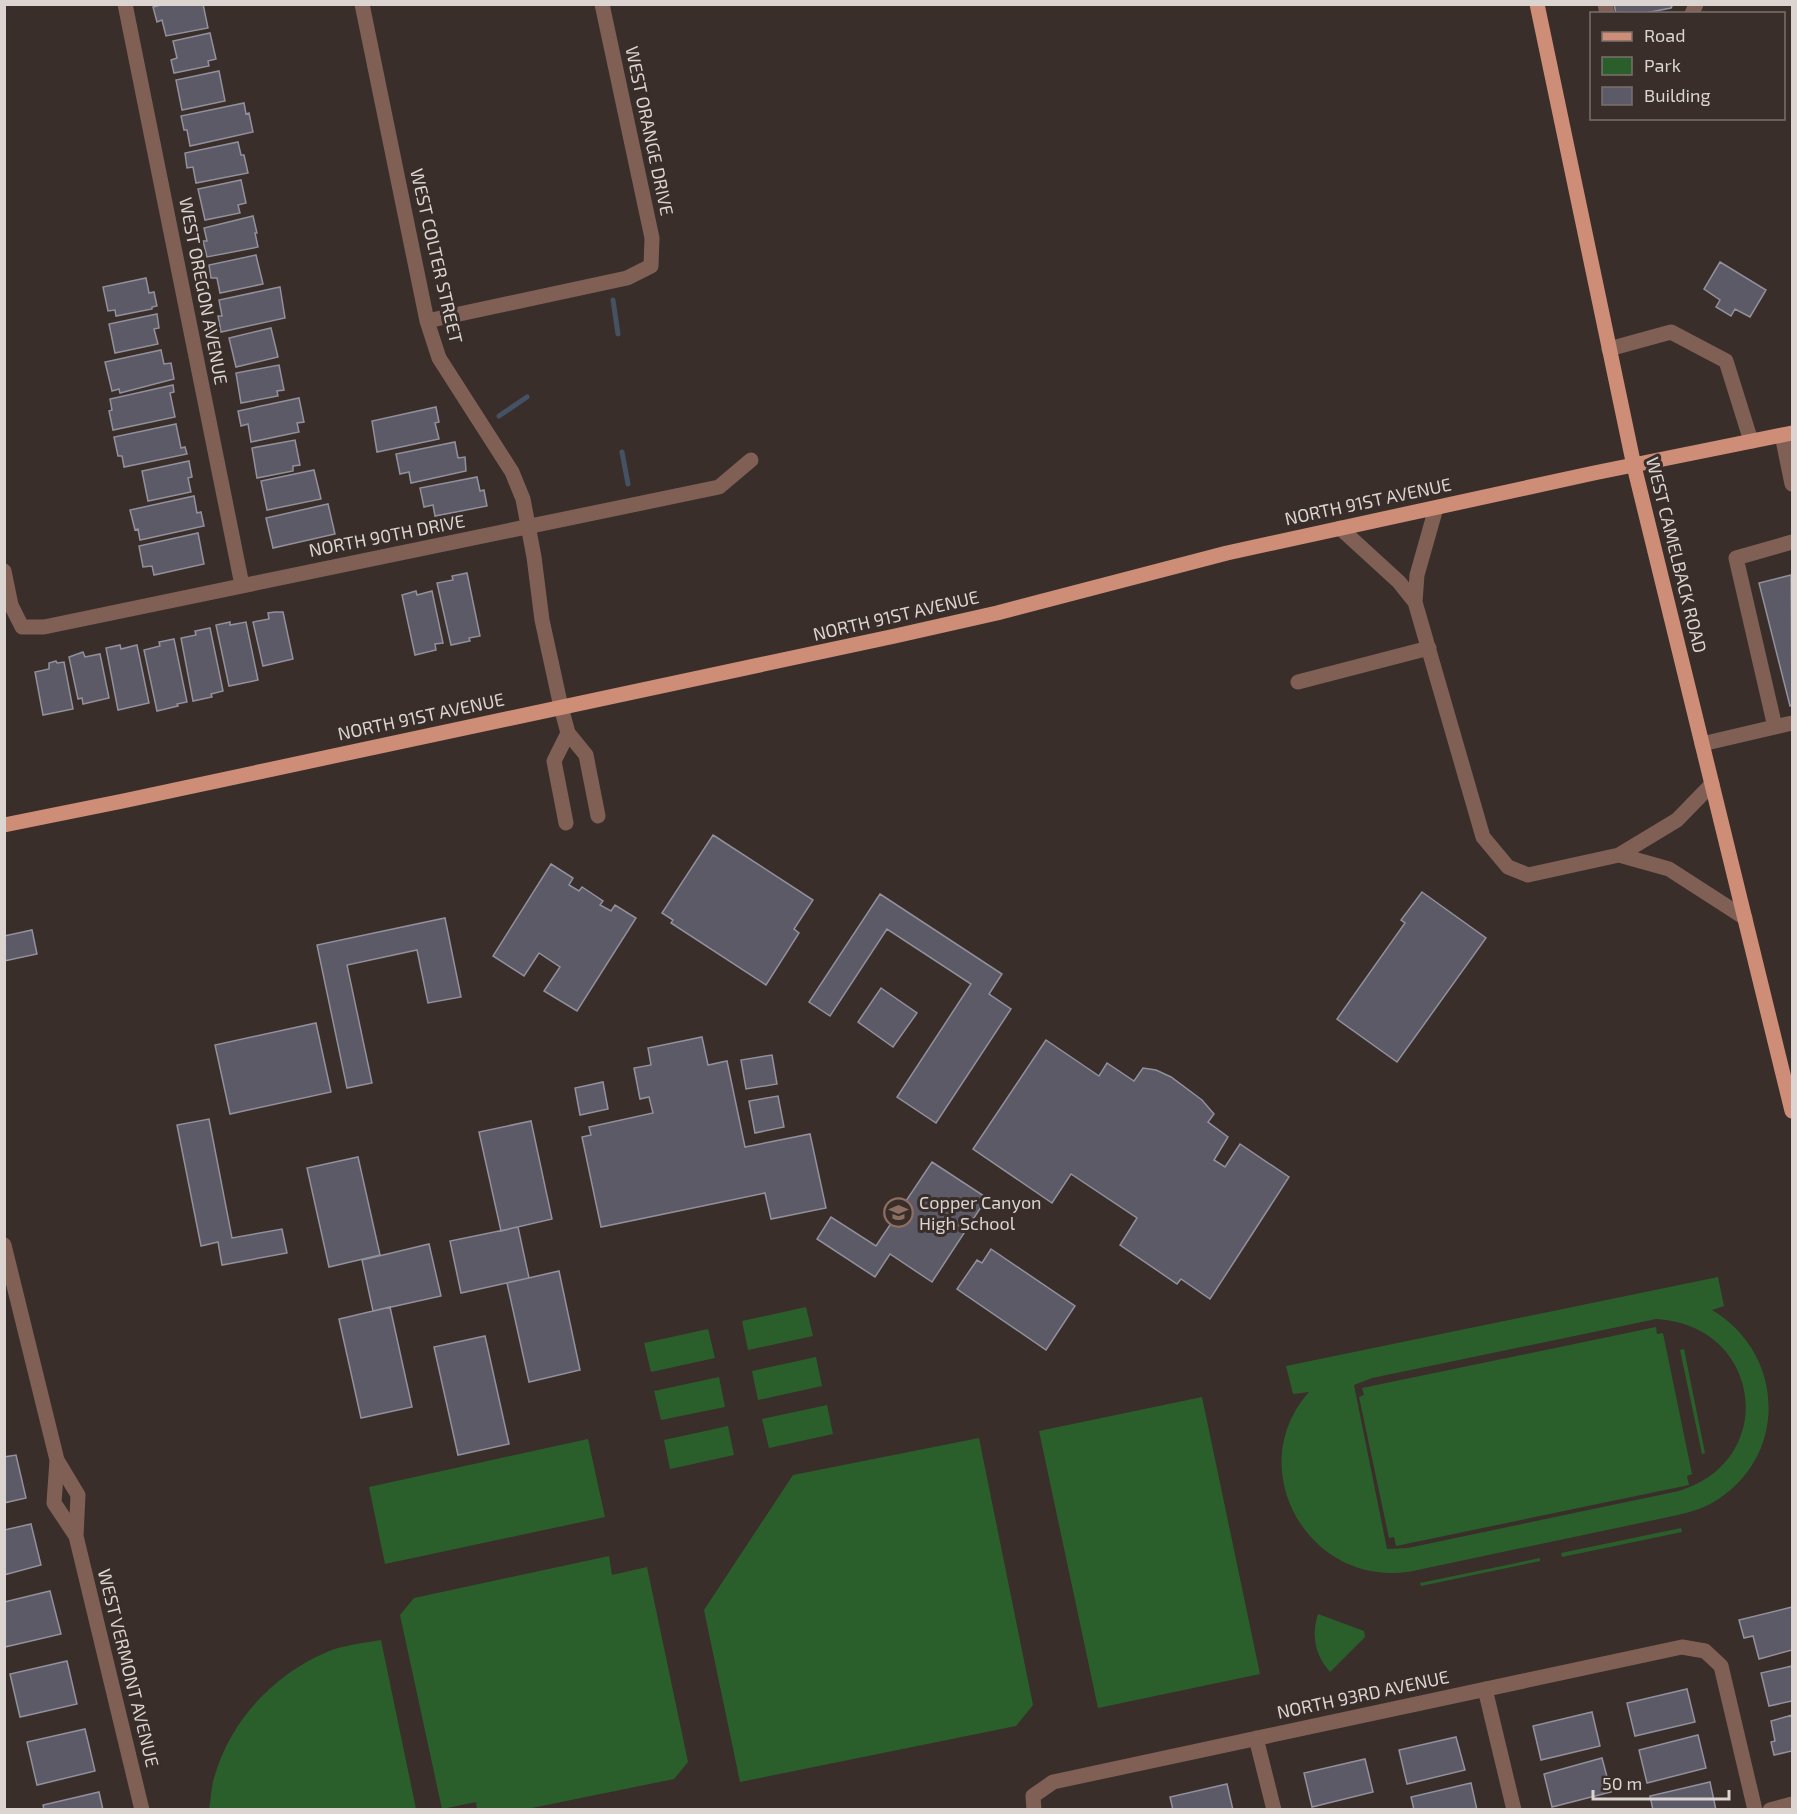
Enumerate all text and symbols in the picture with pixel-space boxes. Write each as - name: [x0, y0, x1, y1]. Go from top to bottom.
- legend: [1590, 12, 1785, 120]
- text: Road: [1644, 24, 1685, 46]
- street label: WEST ORANGE DRIVE: [621, 44, 679, 217]
- text: Park: [1644, 54, 1681, 76]
- text: Building: [1644, 84, 1711, 106]
- street label: WEST COLTER STREET: [406, 166, 468, 346]
- street label: WEST OREGON AVENUE: [175, 195, 233, 386]
- street label: WEST CAMELBACK ROAD: [1642, 455, 1712, 655]
- street label: NORTH 91ST AVENUE: [1283, 473, 1453, 529]
- street label: NORTH 90TH DRIVE: [307, 509, 467, 561]
- street label: NORTH 91ST AVENUE: [811, 585, 981, 645]
- street label: NORTH 91ST AVENUE: [336, 688, 506, 744]
- place label: Copper Canyon High School: [919, 1191, 1042, 1234]
- school or university icon: Copper Canyon High School: [882, 1197, 914, 1229]
- street label: WEST VERMONT AVENUE: [94, 1566, 164, 1769]
- street label: NORTH 93RD AVENUE: [1275, 1665, 1451, 1723]
- scale bar: [1593, 1763, 1730, 1801]
- text: 50 m: [1602, 1772, 1642, 1794]

